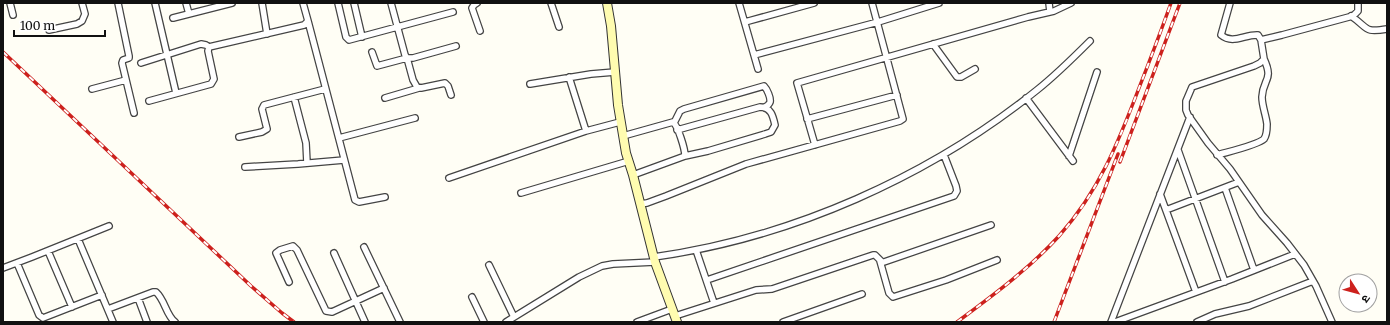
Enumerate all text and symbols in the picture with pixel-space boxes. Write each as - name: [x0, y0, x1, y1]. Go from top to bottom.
- scale bar: [14, 12, 105, 38]
- text: 100 m: [20, 18, 55, 33]
- north arrow: [1338, 273, 1378, 313]
- text: उ: [1358, 292, 1374, 306]

